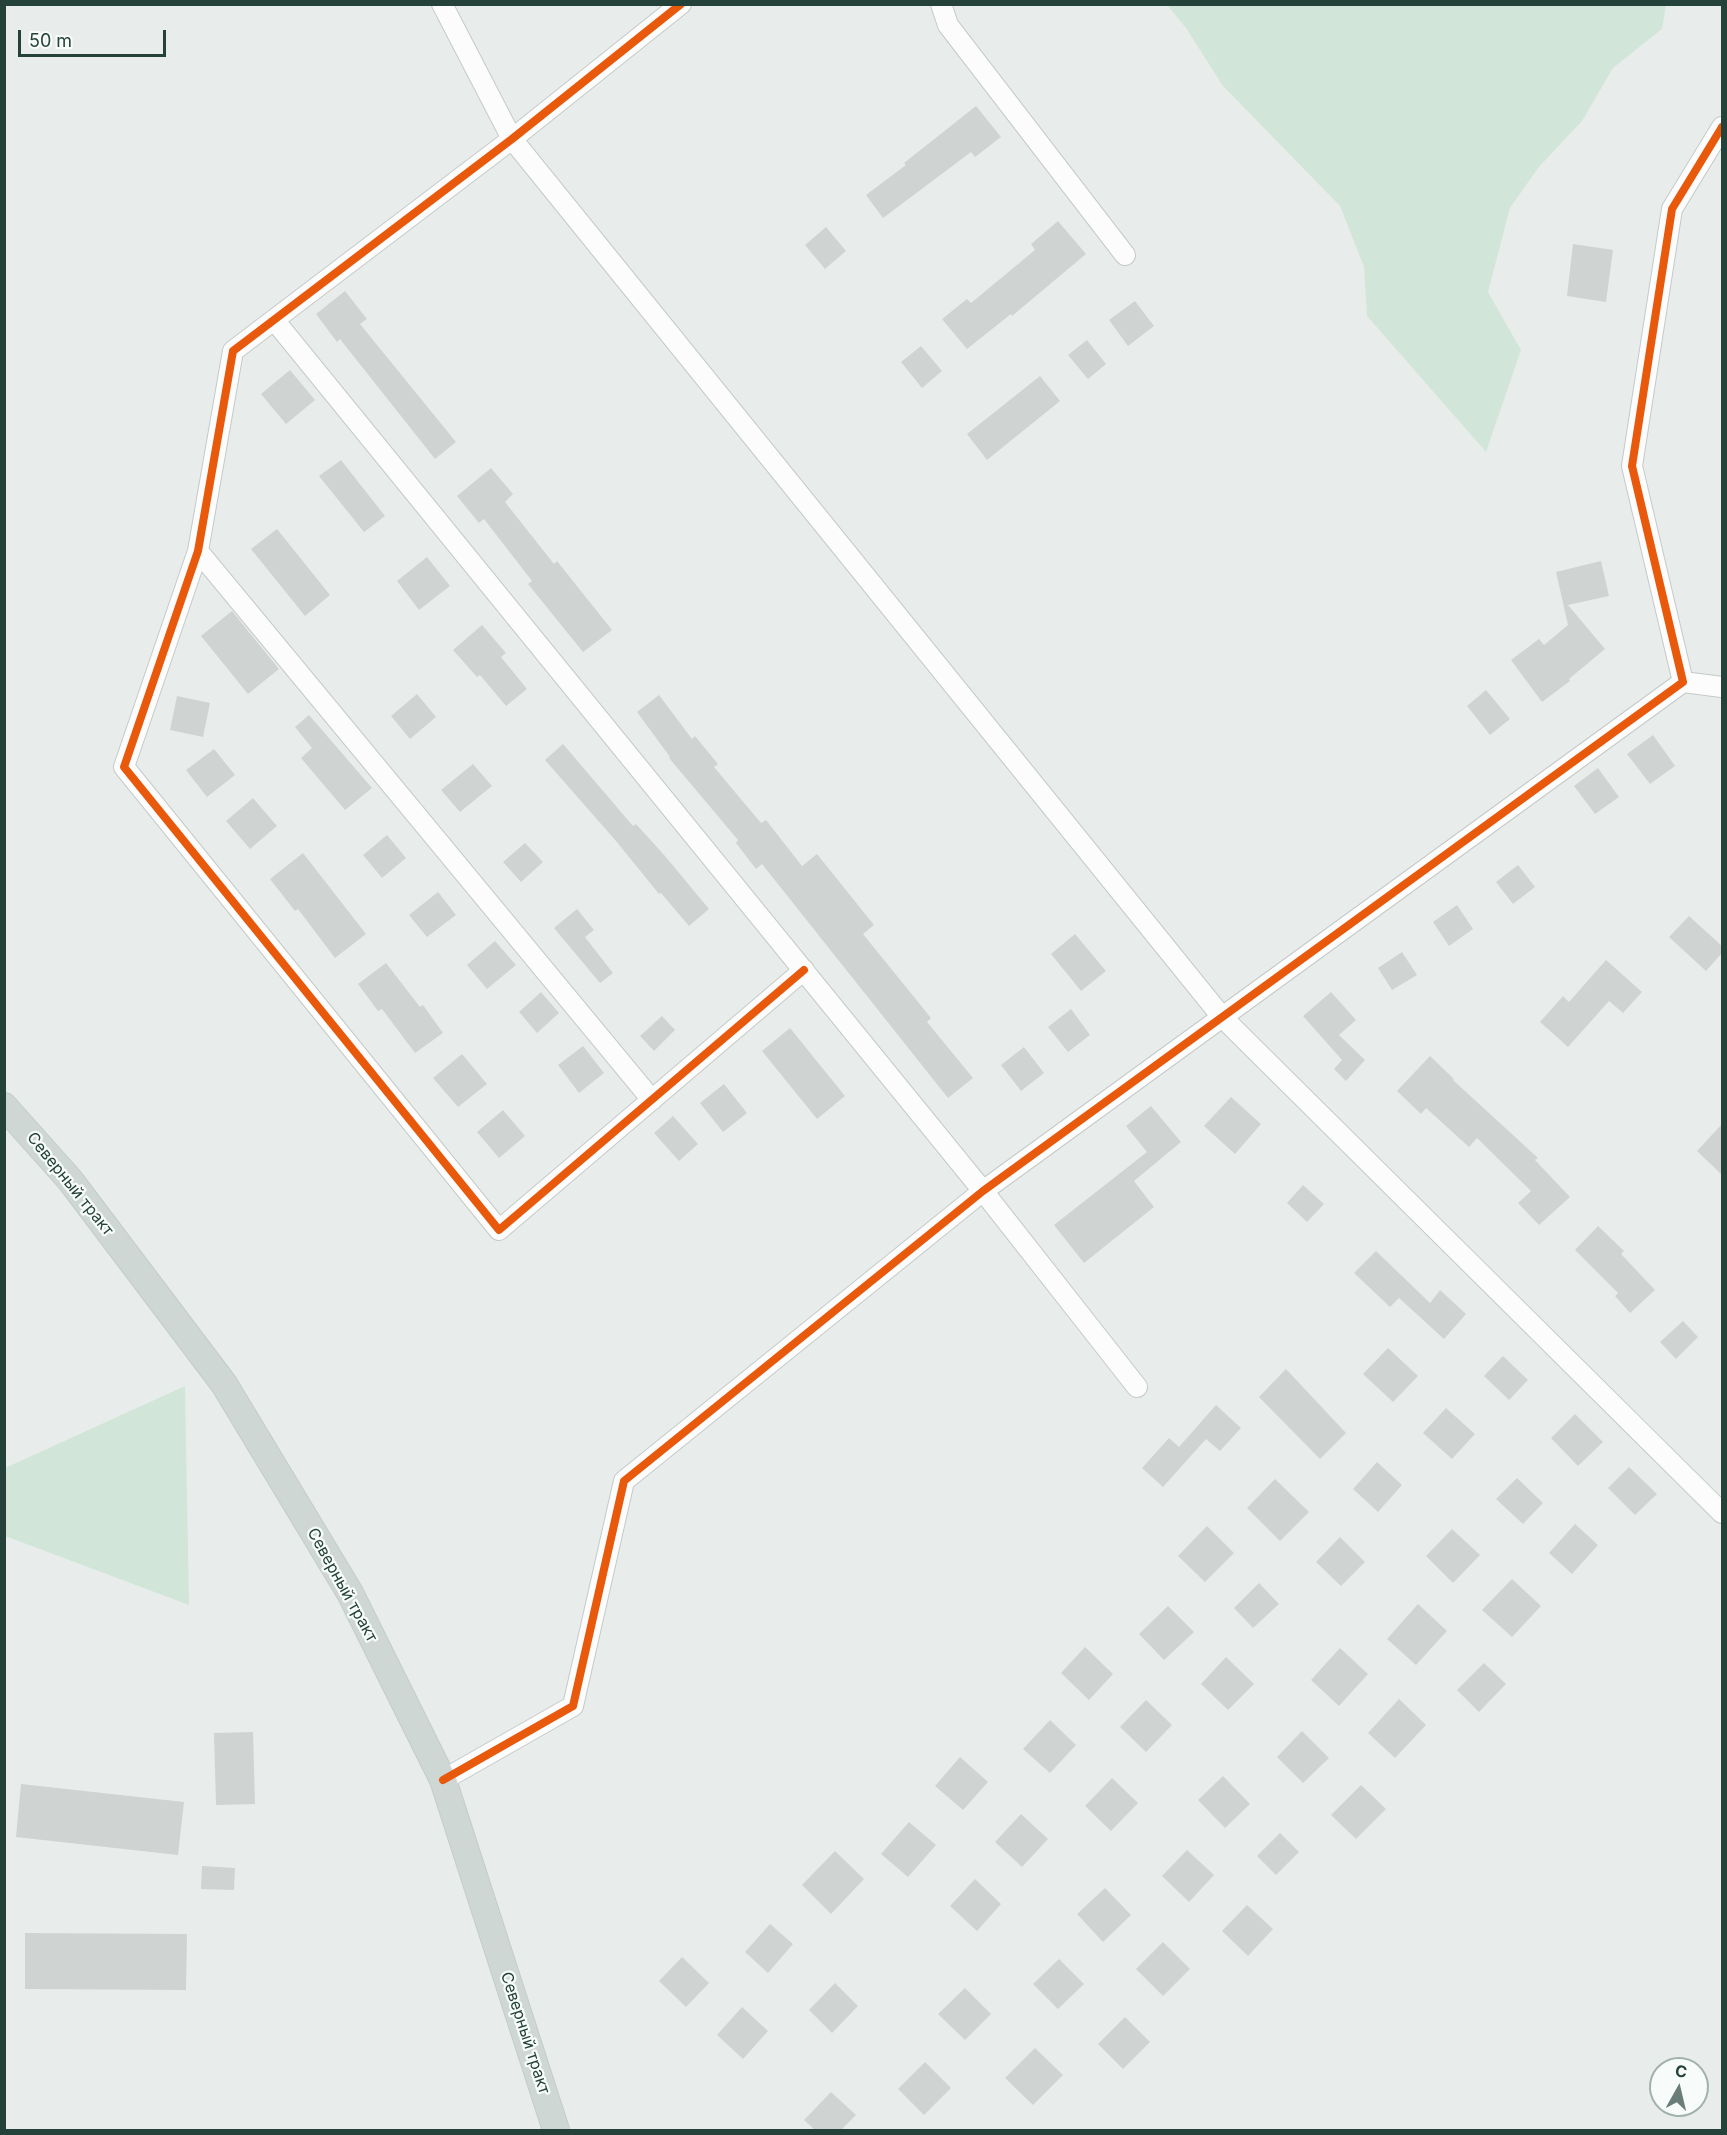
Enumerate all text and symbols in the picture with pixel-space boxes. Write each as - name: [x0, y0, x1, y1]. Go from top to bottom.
- scale bar: [21, 18, 170, 56]
- text: 50 m: [29, 30, 72, 51]
- street label: Северный тракт: [23, 1129, 117, 1239]
- street label: Северный тракт: [303, 1525, 381, 1645]
- street label: Северный тракт: [496, 1970, 554, 2096]
- north arrow: [1649, 2057, 1709, 2117]
- text: С: [1674, 2060, 1688, 2082]

